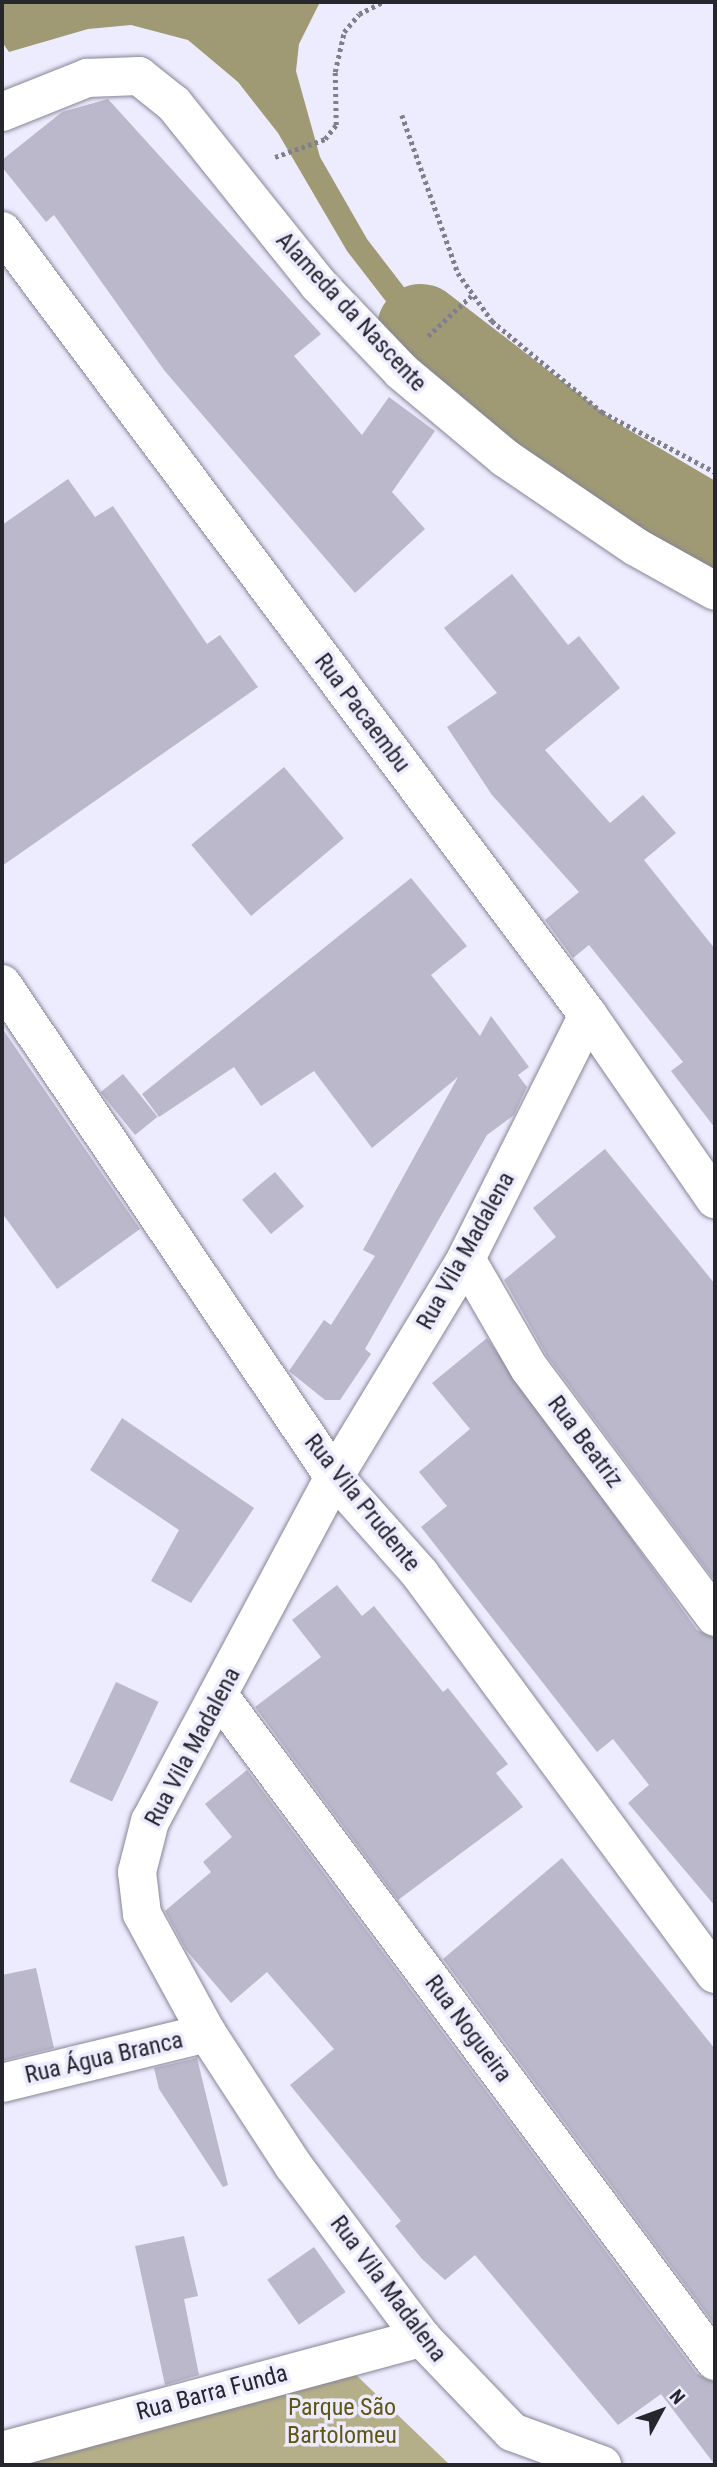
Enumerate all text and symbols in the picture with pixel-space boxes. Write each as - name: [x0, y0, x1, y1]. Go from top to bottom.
- street label: Alameda da Nascente: [270, 226, 432, 398]
- street label: Rua Pacaembu: [308, 648, 416, 778]
- street label: Rua Vila Madalena: [411, 1167, 521, 1335]
- street label: Rua Beatriz: [541, 1390, 629, 1494]
- street label: Rua Vila Prudente: [298, 1429, 426, 1577]
- street label: Rua Vila Madalena: [139, 1663, 247, 1831]
- street label: Rua Nogueira: [418, 1970, 518, 2088]
- street label: Rua Água Branca: [22, 2026, 186, 2090]
- street label: Rua Vila Madalena: [324, 2210, 452, 2368]
- street label: Rua Barra Funda: [133, 2359, 291, 2427]
- north arrow: [626, 2376, 696, 2446]
- text: N: [665, 2385, 690, 2409]
- park label: Parque São Bartolomeu: [287, 2394, 397, 2450]

